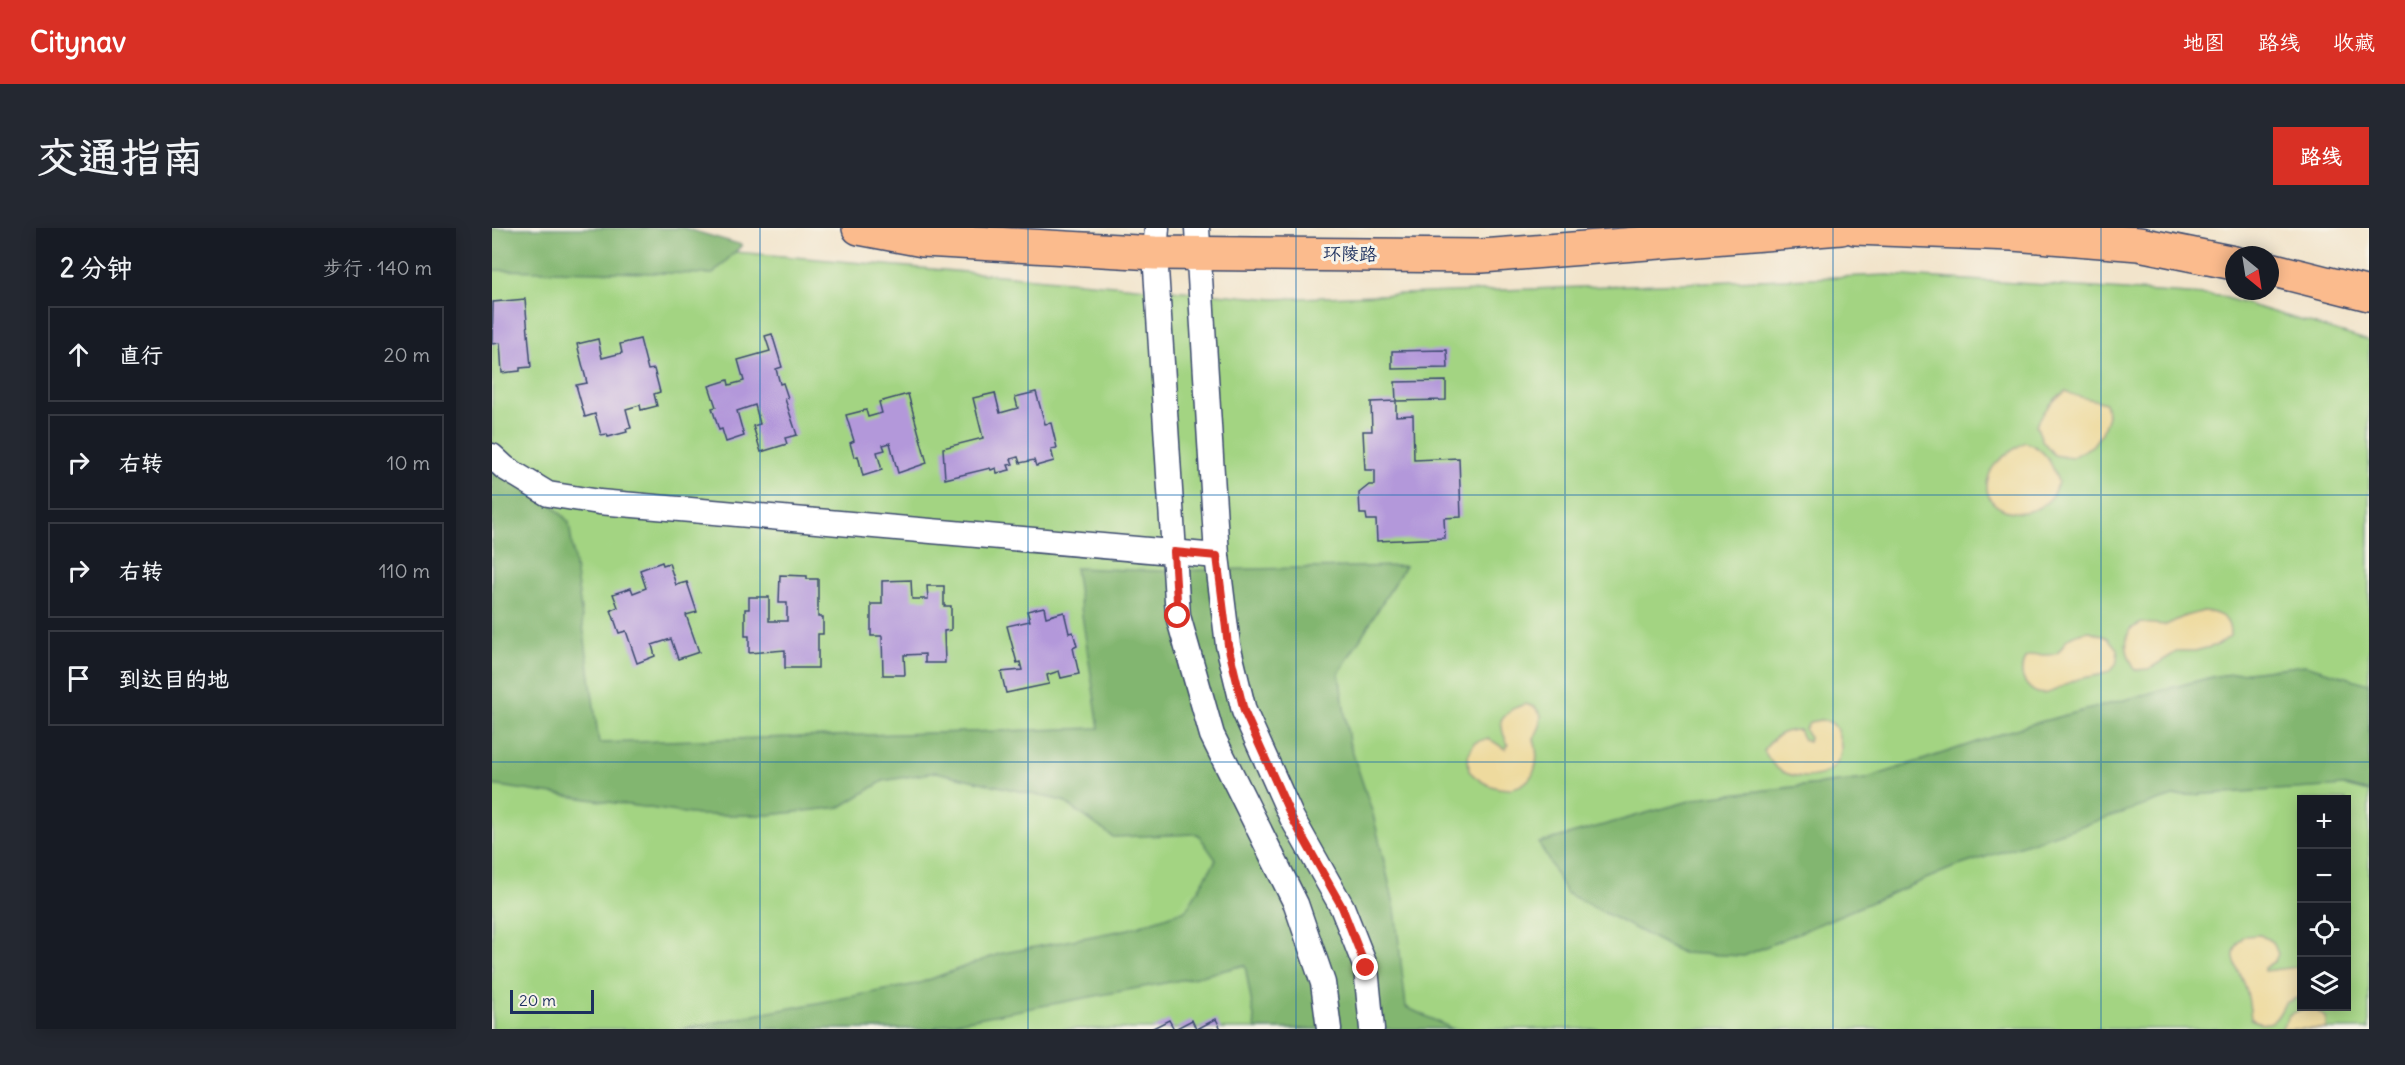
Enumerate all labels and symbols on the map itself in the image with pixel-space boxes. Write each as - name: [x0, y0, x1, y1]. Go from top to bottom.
- street label: 环陵路: [1323, 242, 1377, 265]
- north arrow: [2225, 246, 2279, 300]
- route start: [1164, 602, 1190, 628]
- route end: [1352, 954, 1378, 980]
- scale bar: [510, 987, 594, 1014]

